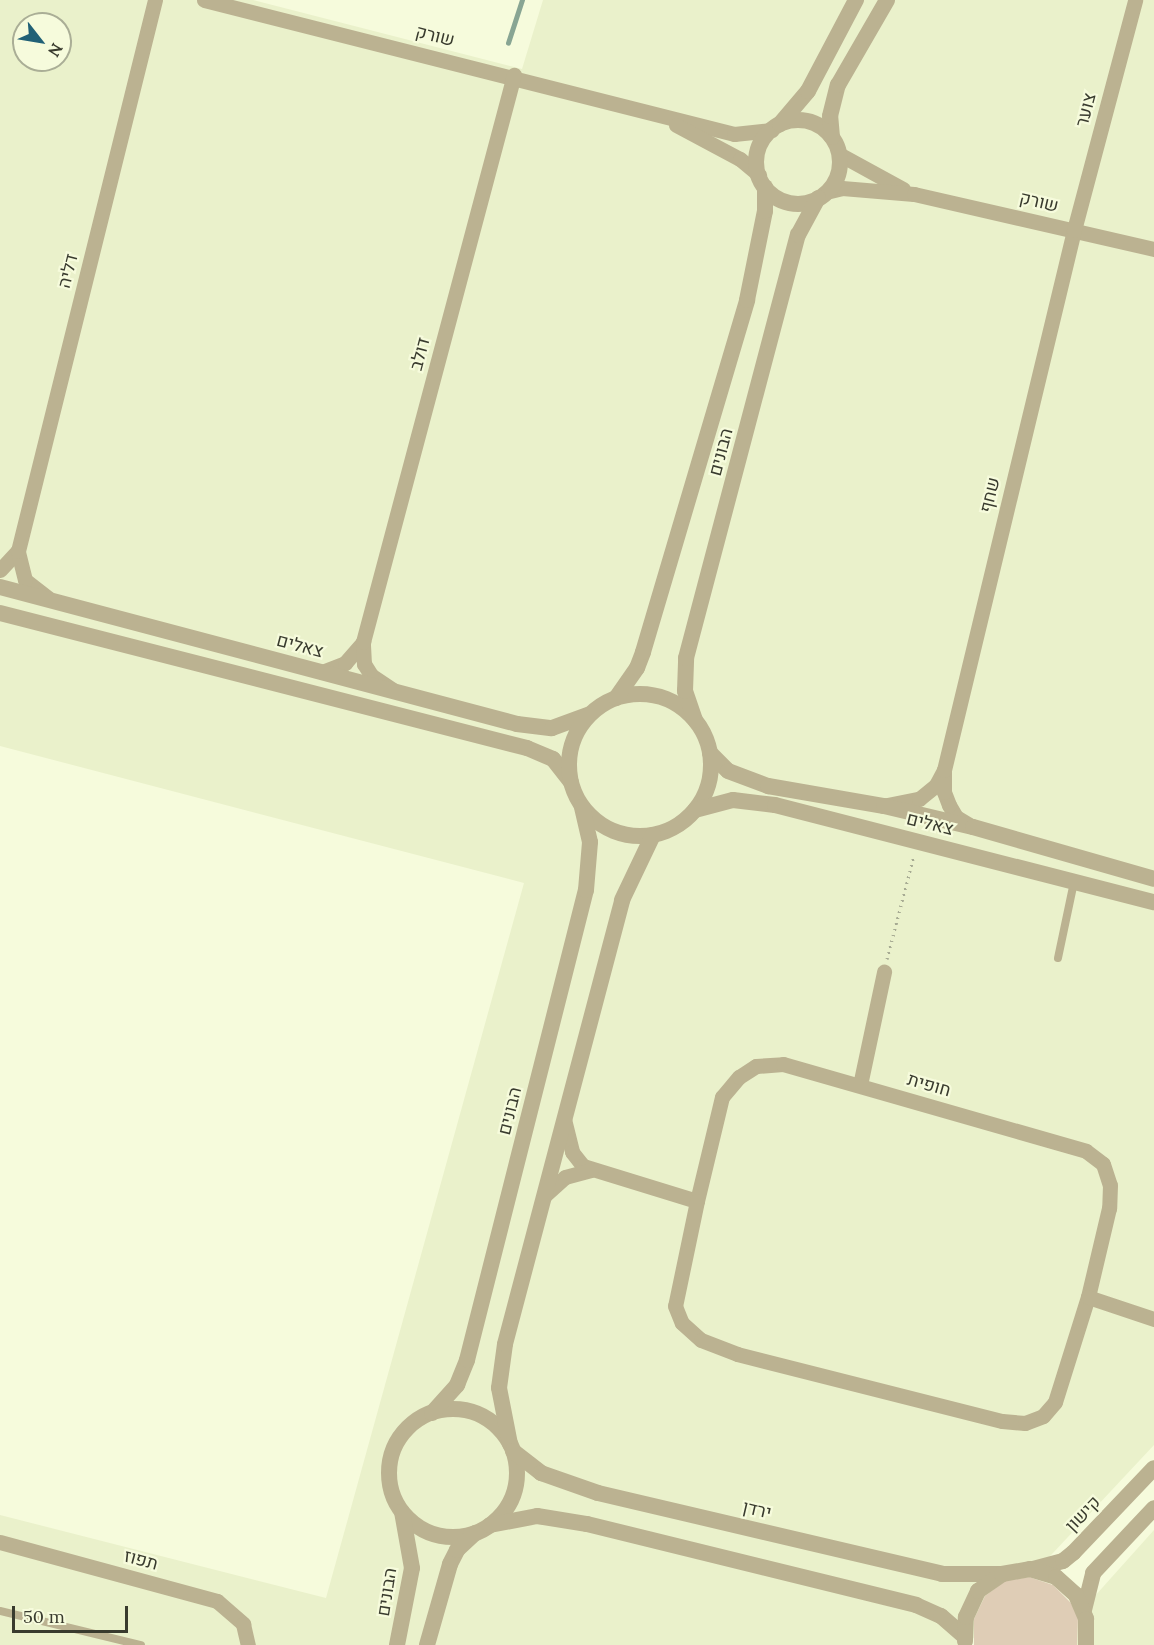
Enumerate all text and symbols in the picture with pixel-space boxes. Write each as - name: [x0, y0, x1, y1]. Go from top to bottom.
- north arrow: [12, 12, 72, 72]
- street label: שורק: [413, 21, 457, 51]
- text: N: [44, 40, 67, 61]
- street label: צוער: [1071, 91, 1101, 129]
- street label: שורק: [1017, 187, 1061, 217]
- street label: דליה: [53, 252, 83, 290]
- street label: דולב: [405, 335, 435, 373]
- street label: הבונים: [704, 426, 738, 478]
- street label: שחף: [975, 475, 1005, 515]
- street label: צאלים: [274, 629, 326, 663]
- street label: צאלים: [904, 808, 956, 840]
- street label: חופית: [905, 1069, 953, 1101]
- street label: הבונים: [494, 1085, 526, 1137]
- street label: קישון: [1061, 1492, 1105, 1536]
- street label: ירדן: [741, 1496, 773, 1524]
- street label: תפוז: [122, 1545, 160, 1575]
- street label: הבונים: [373, 1566, 401, 1618]
- scale bar: [15, 1594, 130, 1632]
- text: 50 m: [23, 1605, 65, 1628]

